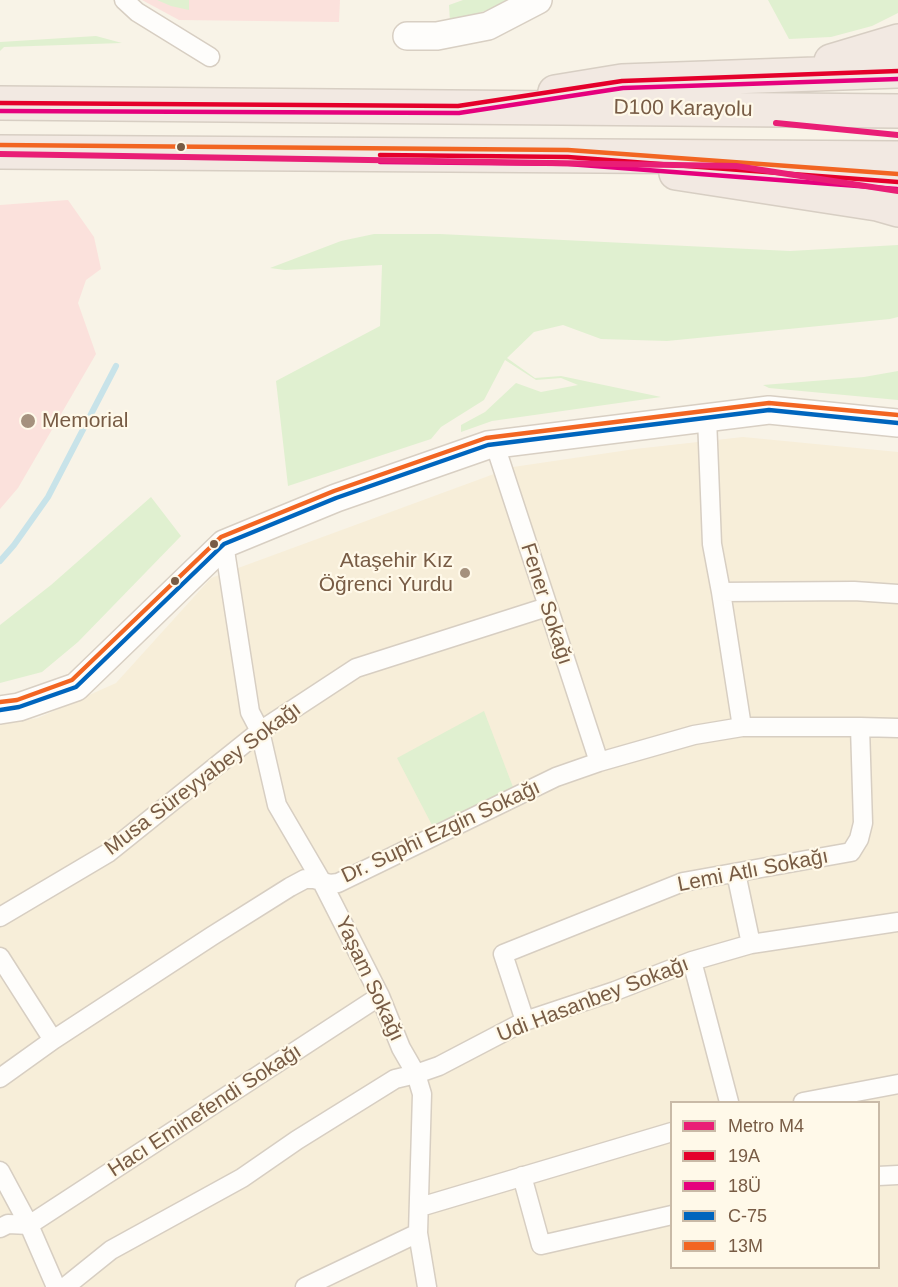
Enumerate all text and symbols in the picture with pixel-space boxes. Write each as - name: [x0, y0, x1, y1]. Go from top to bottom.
- street label: D100 Karayolu: [613, 95, 753, 123]
- unlabelled marker: [175, 141, 187, 153]
- place label: Memorial: [42, 408, 128, 434]
- marker: Memorial: [19, 412, 37, 430]
- unlabelled marker: [208, 538, 220, 550]
- street label: Fener Sokağı: [515, 540, 577, 668]
- place label: Ataşehir Kız Öğrenci Yurdu: [319, 548, 453, 598]
- marker: Ataşehir Kız Öğrenci Yurdu: [458, 566, 472, 580]
- unlabelled marker: [169, 575, 181, 587]
- street label: Musa Süreyyabey Sokağı: [100, 697, 306, 861]
- street label: Dr. Suphi Ezgin Sokağı: [338, 775, 544, 889]
- street label: Lemi Atlı Sokağı: [676, 844, 830, 898]
- street label: Yaşam Sokağı: [329, 912, 409, 1046]
- street label: Udi Hasanbey Sokağı: [494, 952, 692, 1048]
- street label: Hacı Eminefendi Sokağı: [104, 1039, 306, 1183]
- legend: [670, 1101, 880, 1269]
- text: Metro M4: [728, 1116, 804, 1136]
- text: 19A: [728, 1146, 760, 1166]
- text: 18Ü: [728, 1176, 761, 1196]
- text: C-75: [728, 1206, 767, 1226]
- text: 13M: [728, 1236, 763, 1256]

